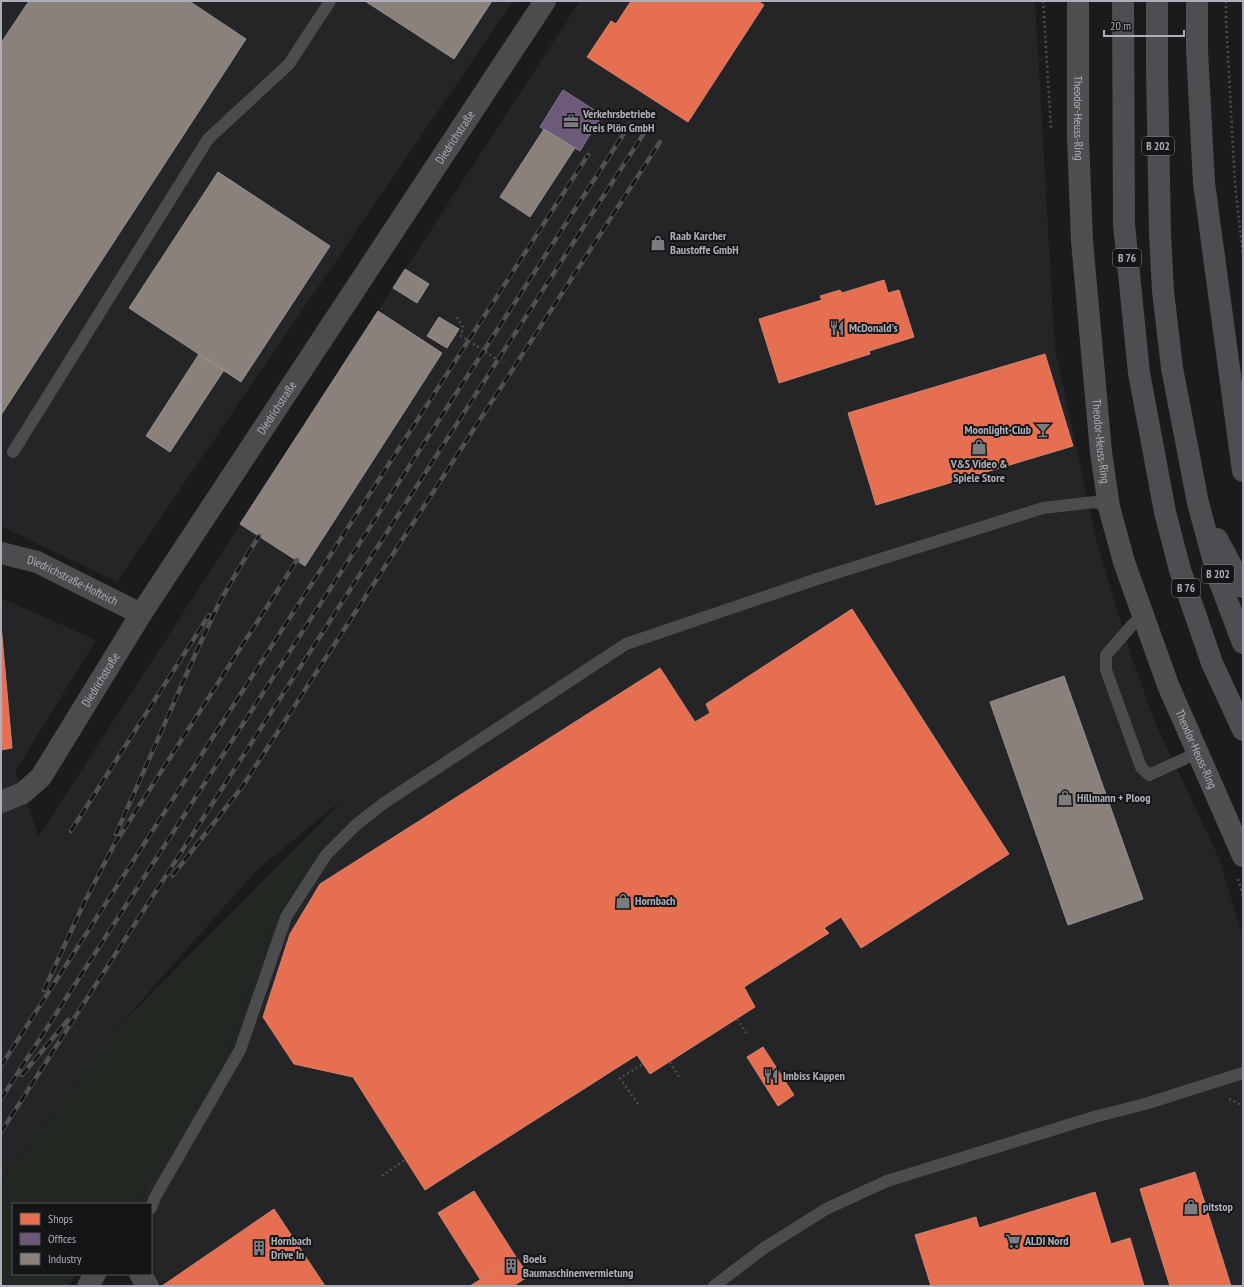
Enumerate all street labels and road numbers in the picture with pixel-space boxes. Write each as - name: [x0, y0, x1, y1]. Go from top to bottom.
- street label: Theodor-Heuss-Ring: [1071, 76, 1087, 161]
- street label: Diedrichstraße: [432, 107, 478, 167]
- road number: B 202: [1142, 137, 1174, 155]
- road number: B 76: [1113, 249, 1141, 267]
- street label: Diedrichstraße: [253, 378, 299, 437]
- street label: Theodor-Heuss-Ring: [1089, 398, 1113, 484]
- street label: Diedrichstraße-Hofteich: [26, 552, 121, 608]
- road number: B 202: [1202, 565, 1234, 583]
- road number: B 76: [1172, 579, 1200, 597]
- street label: Diedrichstraße: [78, 650, 123, 709]
- street label: Theodor-Heuss-Ring: [1173, 707, 1220, 791]

